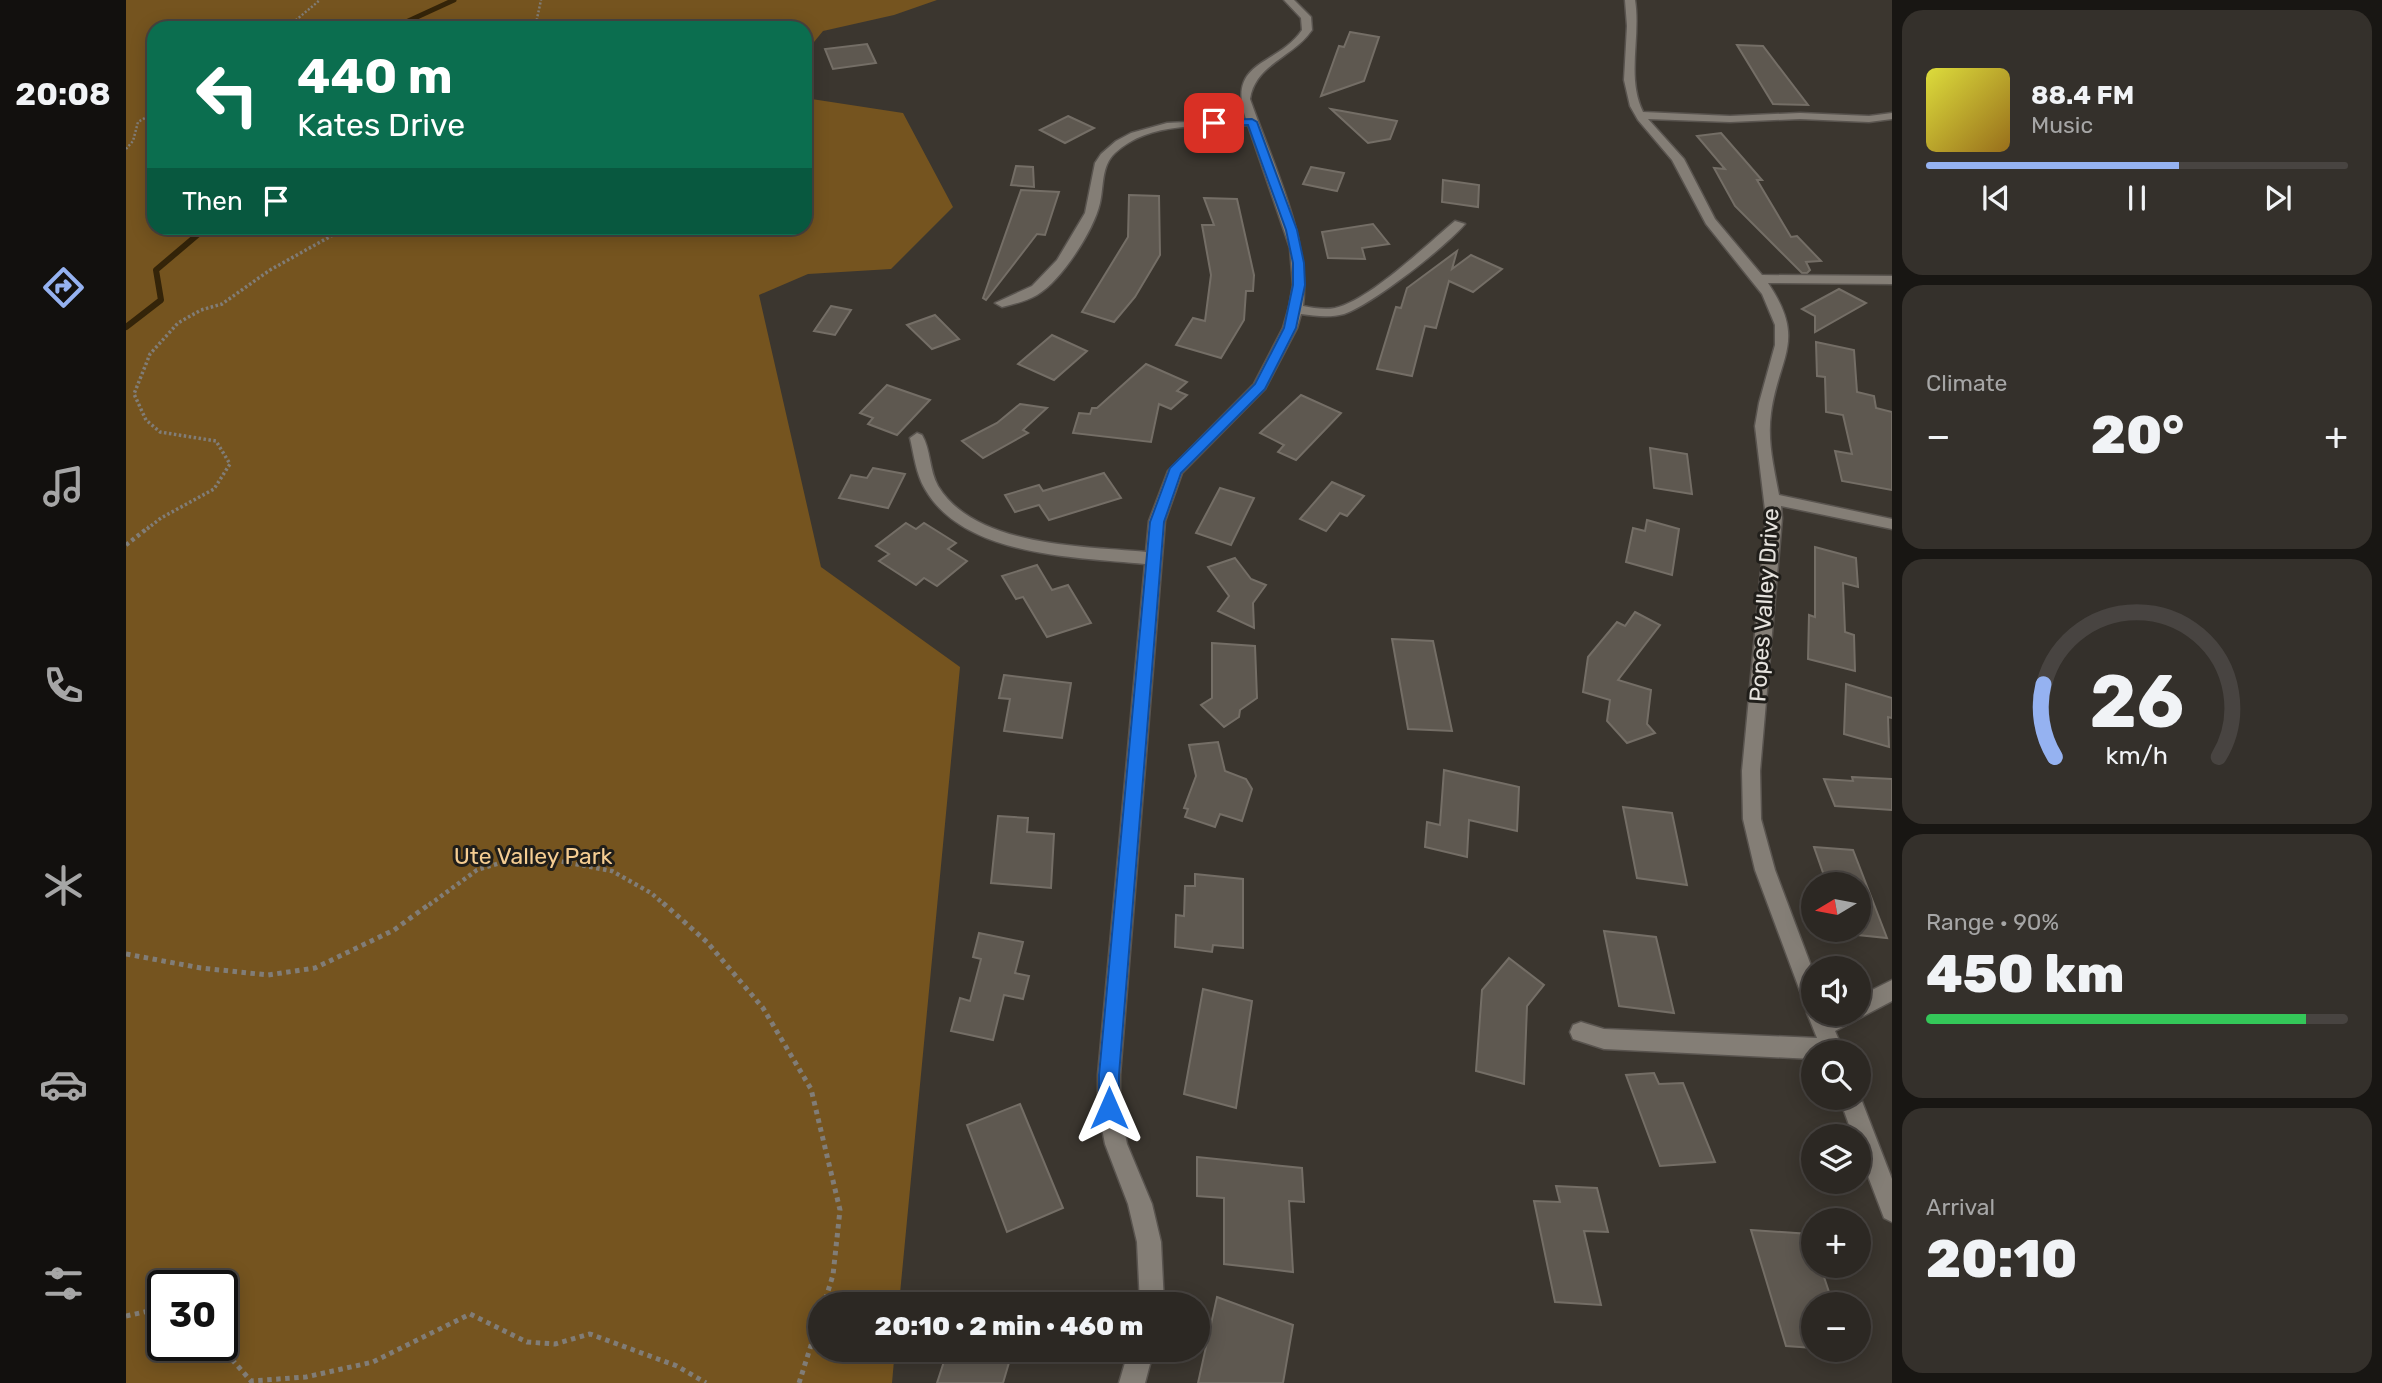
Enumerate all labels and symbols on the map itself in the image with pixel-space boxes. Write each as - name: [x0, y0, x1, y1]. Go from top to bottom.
- pin: [1184, 93, 1244, 153]
- street label: Popes Valley Drive: [1743, 507, 1785, 703]
- park label: Ute Valley Park: [454, 842, 612, 870]
- north arrow: [1801, 872, 1871, 942]
- position arrow: [1072, 1071, 1146, 1145]
- speed limit sign: 30: [147, 1270, 238, 1361]

